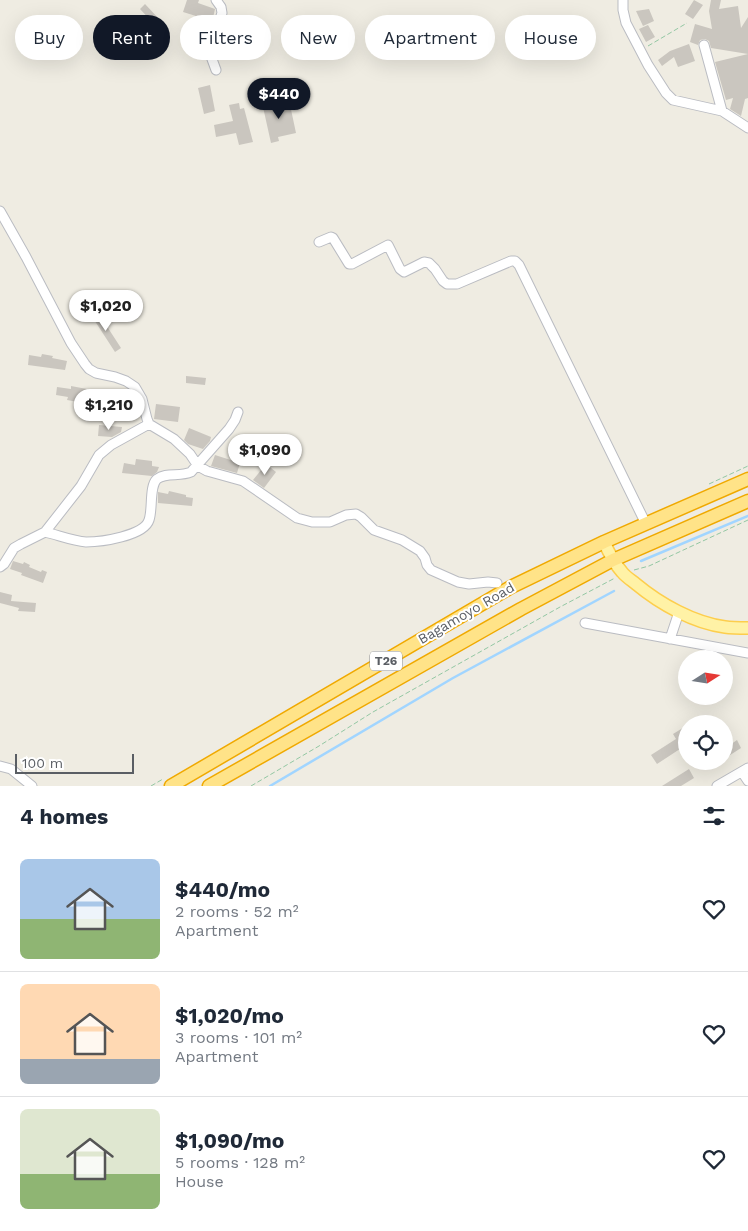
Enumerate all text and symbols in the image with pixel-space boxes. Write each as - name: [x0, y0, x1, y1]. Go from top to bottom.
- chip: Buy: [15, 15, 83, 60]
- chip: Rent: [93, 15, 170, 60]
- chip: Filters: [180, 15, 271, 60]
- chip: New: [281, 15, 355, 60]
- chip: Apartment: [365, 15, 495, 60]
- chip: House: [505, 15, 596, 60]
- pin: $440: [249, 78, 309, 120]
- text: $440: [258, 84, 300, 103]
- pin: $1,020: [65, 290, 147, 332]
- text: $1,020: [80, 296, 132, 315]
- pin: $1,210: [68, 388, 150, 431]
- text: $1,210: [85, 395, 133, 414]
- pin: $1,090: [224, 434, 306, 476]
- text: $1,090: [239, 440, 291, 459]
- street label: Bagamoyo Road: [415, 579, 517, 647]
- north arrow: [678, 650, 732, 705]
- map controls: [678, 650, 733, 770]
- road number: T26: [370, 651, 402, 670]
- button: locate: [678, 715, 733, 770]
- scale bar: [15, 751, 134, 774]
- text: 100 m: [22, 755, 63, 771]
- icon: filters: [700, 802, 728, 830]
- text: 4 homes: [20, 804, 108, 829]
- text: $440/mo: [175, 877, 270, 902]
- icon: home: [60, 879, 120, 939]
- icon: heart: [700, 895, 728, 923]
- text: 2 rooms · 52 m²: [175, 902, 299, 921]
- text: Apartment: [175, 921, 258, 940]
- text: $1,020/mo: [175, 1003, 284, 1028]
- icon: home: [60, 1004, 120, 1064]
- icon: heart: [700, 1020, 728, 1048]
- text: 3 rooms · 101 m²: [175, 1028, 302, 1047]
- text: Apartment: [175, 1047, 258, 1066]
- text: $1,090/mo: [175, 1128, 284, 1153]
- icon: home: [60, 1129, 120, 1189]
- icon: heart: [700, 1145, 728, 1173]
- text: 5 rooms · 128 m²: [175, 1153, 305, 1172]
- text: House: [175, 1172, 224, 1191]

